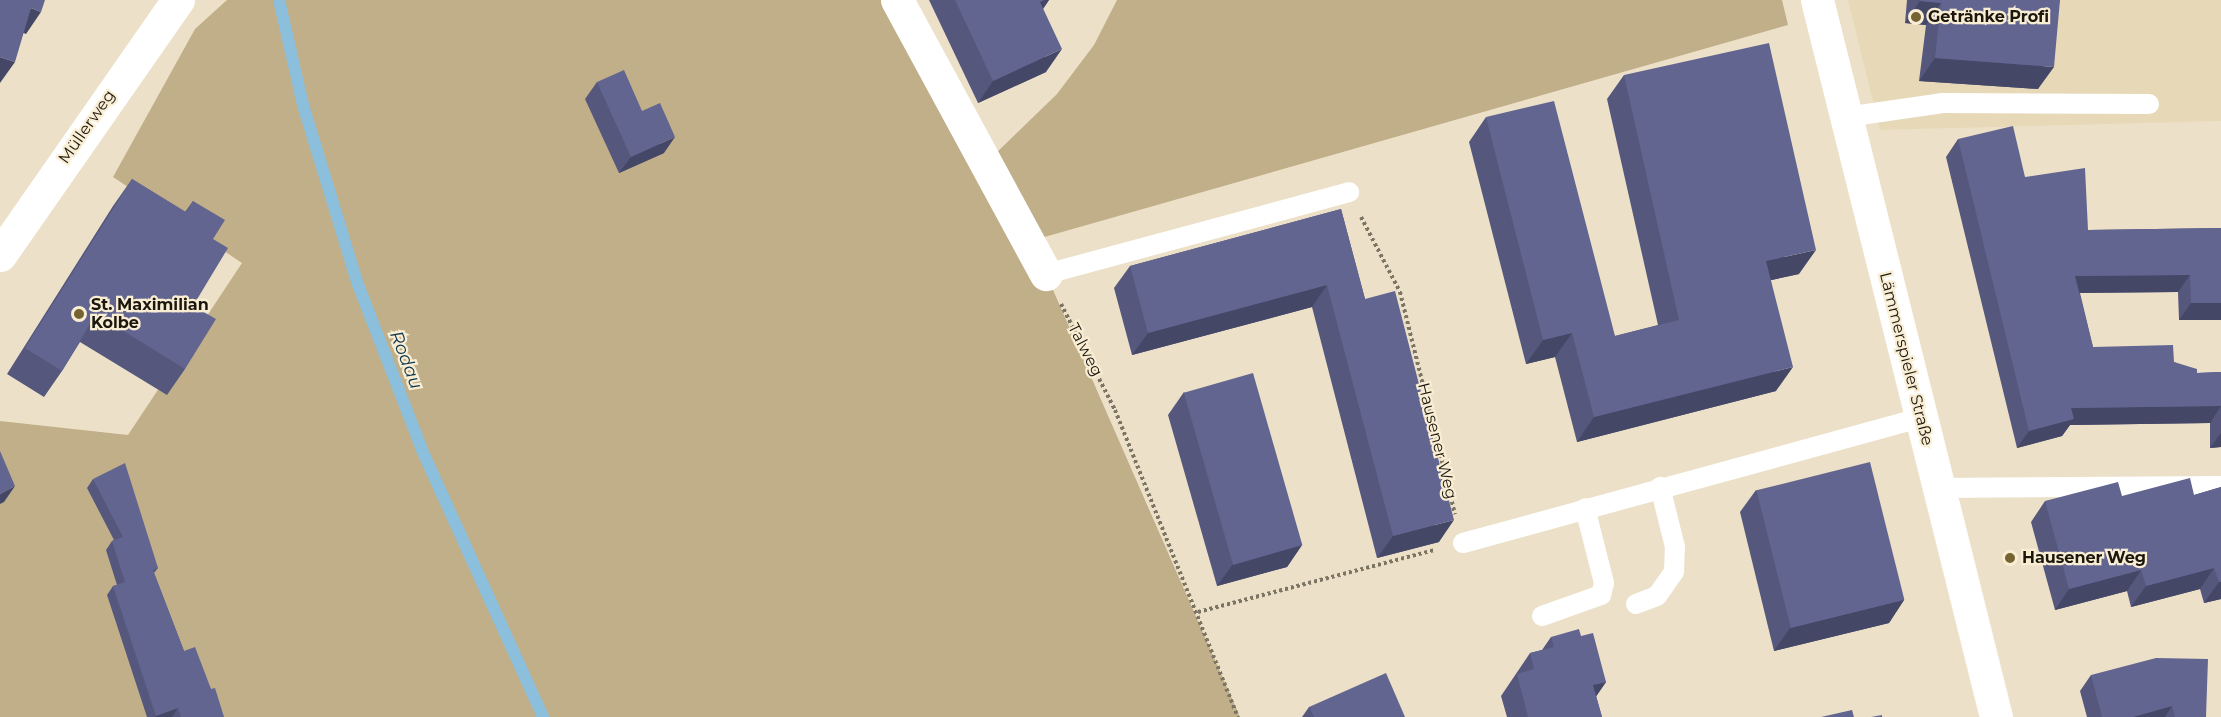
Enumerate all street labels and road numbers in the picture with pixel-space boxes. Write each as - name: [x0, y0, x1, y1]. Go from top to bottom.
- street label: Müllerweg: [55, 87, 119, 167]
- street label: Lämmerspieler Straße: [1875, 270, 1937, 448]
- street label: Talweg: [1064, 320, 1106, 380]
- street label: Hausener Weg: [1413, 381, 1461, 501]

